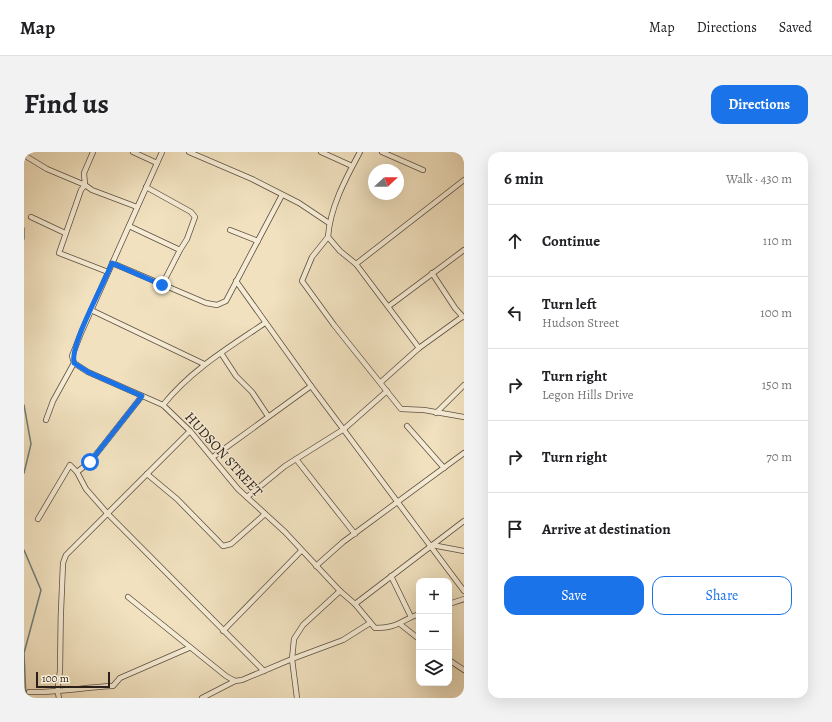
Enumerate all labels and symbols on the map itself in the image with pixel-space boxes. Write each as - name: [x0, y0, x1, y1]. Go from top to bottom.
- north arrow: [368, 164, 404, 200]
- route end: [153, 276, 171, 294]
- street label: HUDSON STREET: [181, 408, 267, 501]
- route start: [81, 453, 99, 471]
- scale bar: [36, 670, 110, 689]

